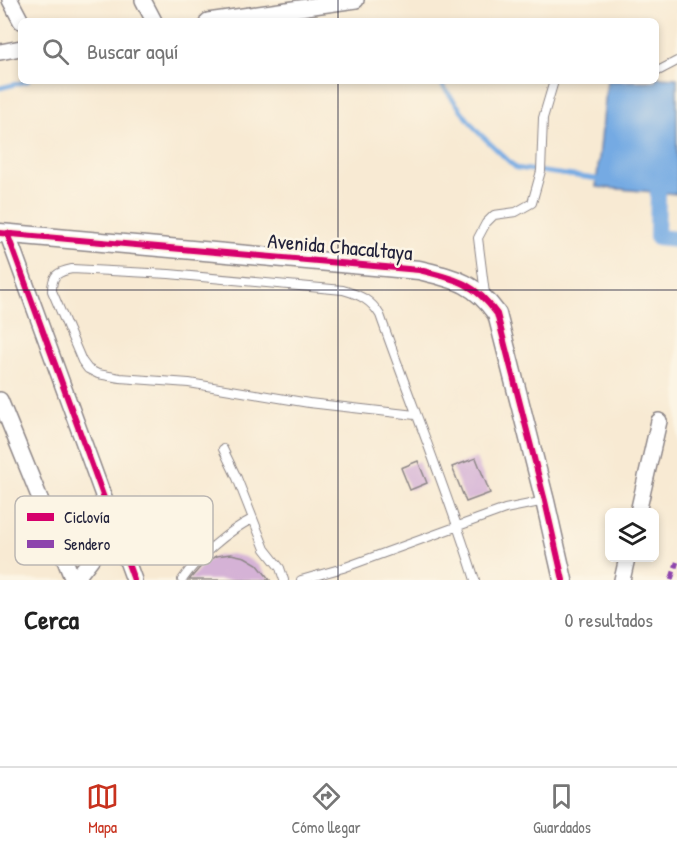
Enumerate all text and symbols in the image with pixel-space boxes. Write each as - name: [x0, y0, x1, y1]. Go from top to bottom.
- search box: [18, 18, 659, 84]
- icon: search: [39, 35, 72, 68]
- text: Buscar aquí: [87, 36, 179, 66]
- street label: Avenida Chacaltaya: [266, 226, 414, 267]
- legend: [15, 496, 213, 565]
- text: Ciclovía: [64, 506, 110, 528]
- map controls: [605, 508, 659, 562]
- button: layers: [605, 508, 659, 562]
- text: Sendero: [64, 533, 111, 555]
- text: Cerca: [24, 602, 79, 637]
- text: 0 resultados: [564, 606, 653, 633]
- tab: Mapa: [86, 780, 119, 838]
- tab: Cómo llegar: [292, 780, 361, 838]
- tab: Guardados: [533, 780, 591, 838]

